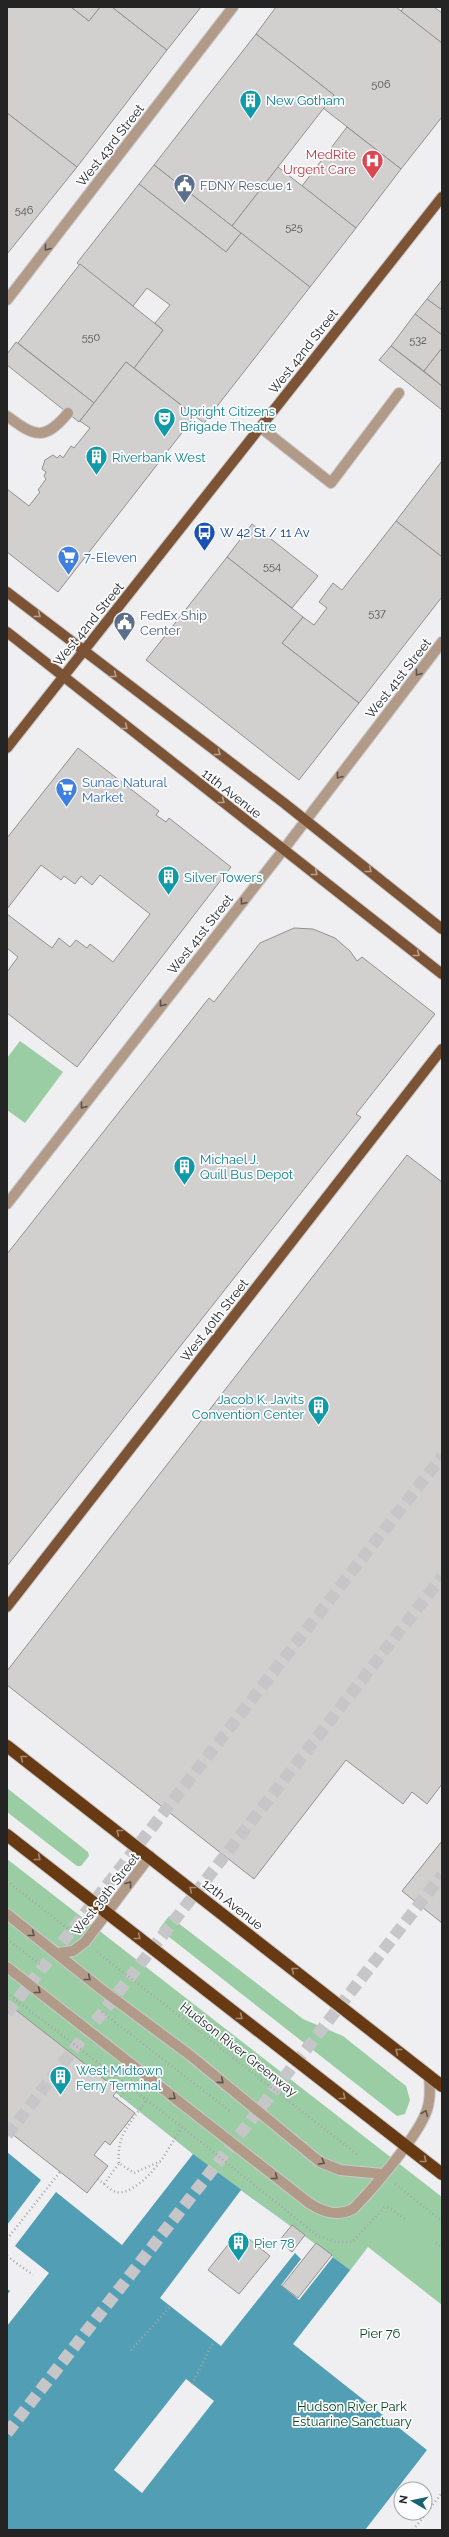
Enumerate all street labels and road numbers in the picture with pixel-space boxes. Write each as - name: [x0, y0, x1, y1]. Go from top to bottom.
- street label: West 43rd Street: [74, 101, 148, 189]
- street label: West 42nd Street: [266, 306, 341, 397]
- street label: West 42nd Street: [50, 579, 127, 669]
- street label: West 41st Street: [363, 635, 435, 721]
- street label: 11th Avenue: [199, 765, 265, 822]
- street label: West 41st Street: [165, 891, 237, 977]
- street label: West 40th Street: [177, 1276, 252, 1365]
- street label: West 39th Street: [69, 1850, 143, 1938]
- street label: 12th Avenue: [199, 1876, 266, 1933]
- street label: Hudson River Greenway: [177, 1999, 300, 2100]

